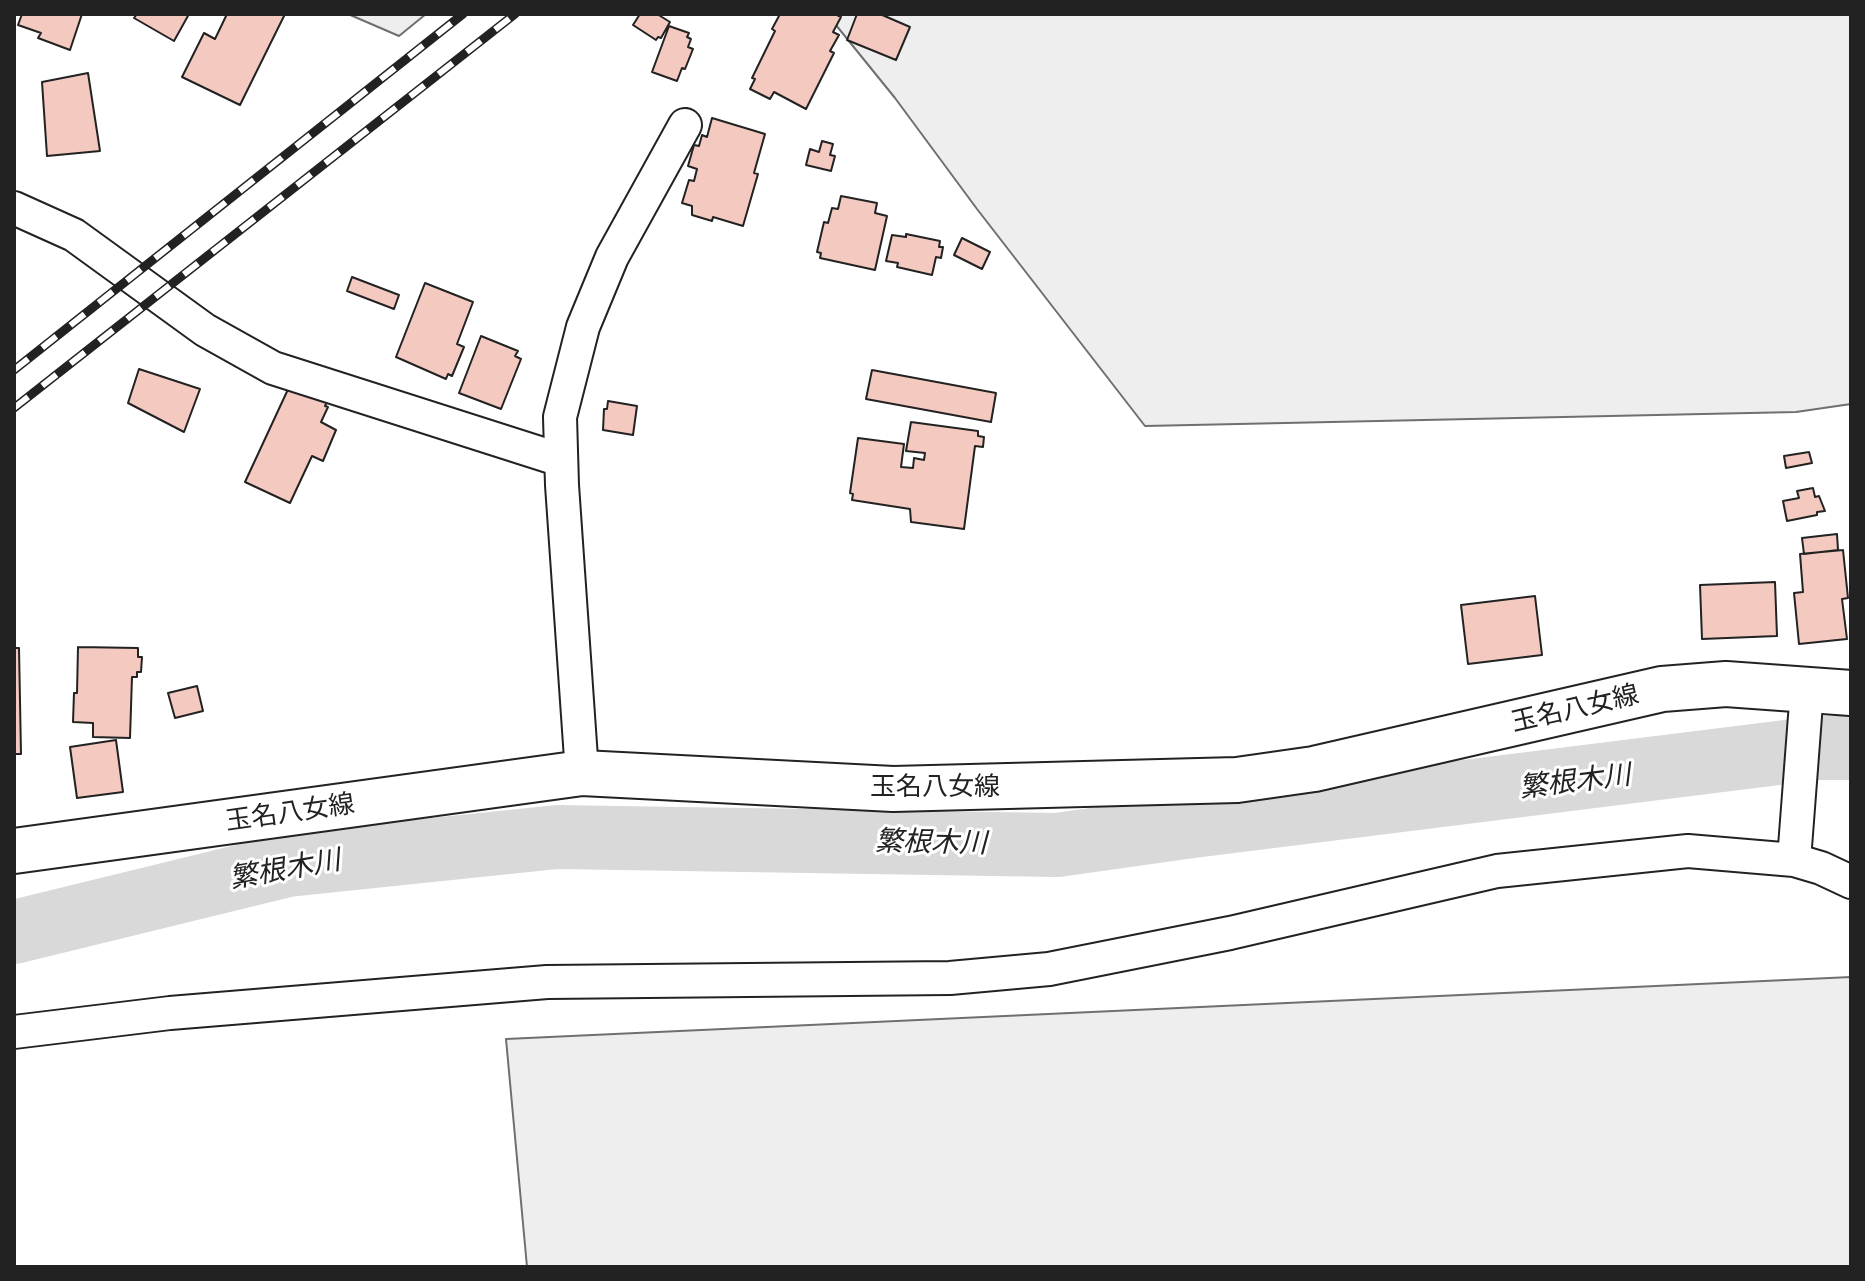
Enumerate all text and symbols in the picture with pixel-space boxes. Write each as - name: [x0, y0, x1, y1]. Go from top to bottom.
- street label: 玉名八女線: [1508, 679, 1642, 739]
- water label: 繁根木川: [1517, 759, 1633, 805]
- street label: 玉名八女線: [870, 771, 1000, 803]
- street label: 玉名八女線: [223, 789, 357, 837]
- water label: 繁根木川: [875, 825, 987, 861]
- water label: 繁根木川: [227, 844, 343, 896]

